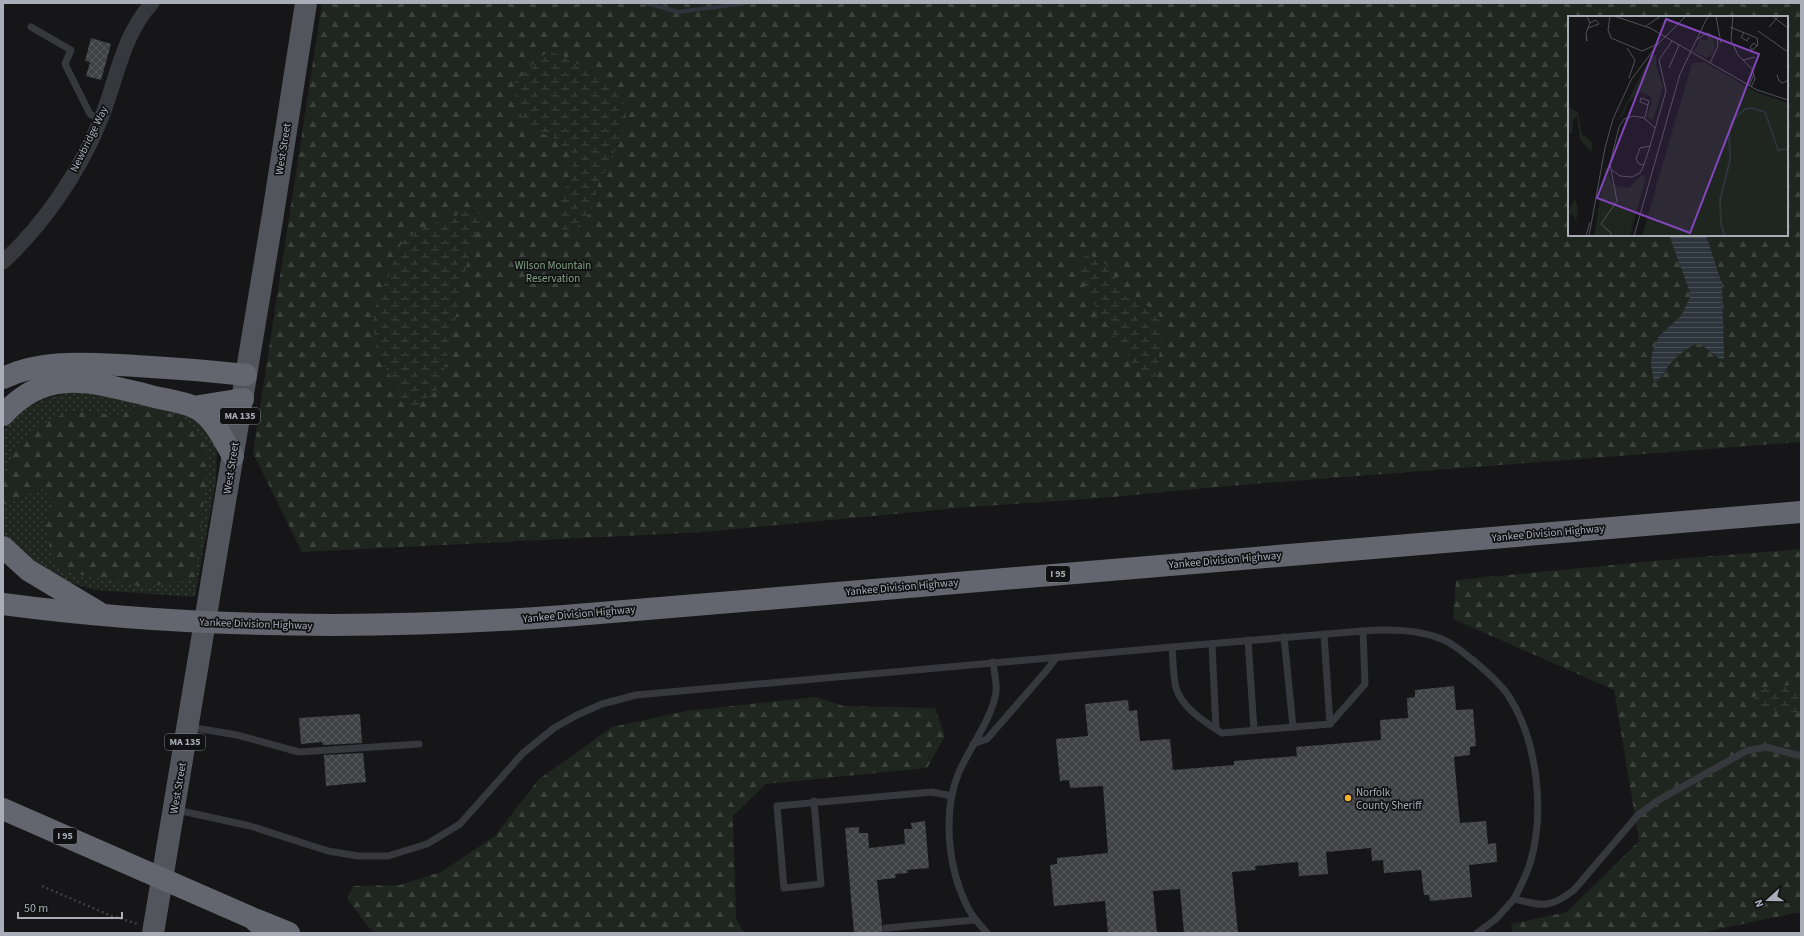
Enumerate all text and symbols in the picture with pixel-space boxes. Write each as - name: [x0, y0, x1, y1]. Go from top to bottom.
- inset map: [1568, 16, 1788, 236]
- street label: Newbridge Way: [67, 104, 111, 174]
- street label: West Street: [272, 122, 295, 176]
- park label: Wilson Mountain Reservation: [515, 258, 591, 286]
- road number: MA 135: [220, 408, 260, 424]
- street label: West Street: [220, 441, 243, 495]
- street label: Yankee Division Highway: [1490, 521, 1605, 545]
- street label: Yankee Division Highway: [1167, 548, 1282, 572]
- road number: I 95: [1046, 566, 1070, 582]
- street label: Yankee Division Highway: [844, 575, 959, 599]
- street label: Yankee Division Highway: [521, 602, 636, 626]
- street label: Yankee Division Highway: [198, 614, 313, 633]
- road number: MA 135: [165, 734, 205, 750]
- street label: West Street: [166, 761, 190, 815]
- place label: Norfolk County Sheriff: [1356, 785, 1422, 813]
- marker: Norfolk County Sheriff: [1343, 793, 1353, 803]
- road number: I 95: [53, 828, 77, 844]
- north arrow: [1748, 880, 1788, 920]
- scale bar: [18, 894, 122, 920]
- text: N: [1751, 897, 1767, 910]
- text: 50 m: [24, 900, 48, 917]

